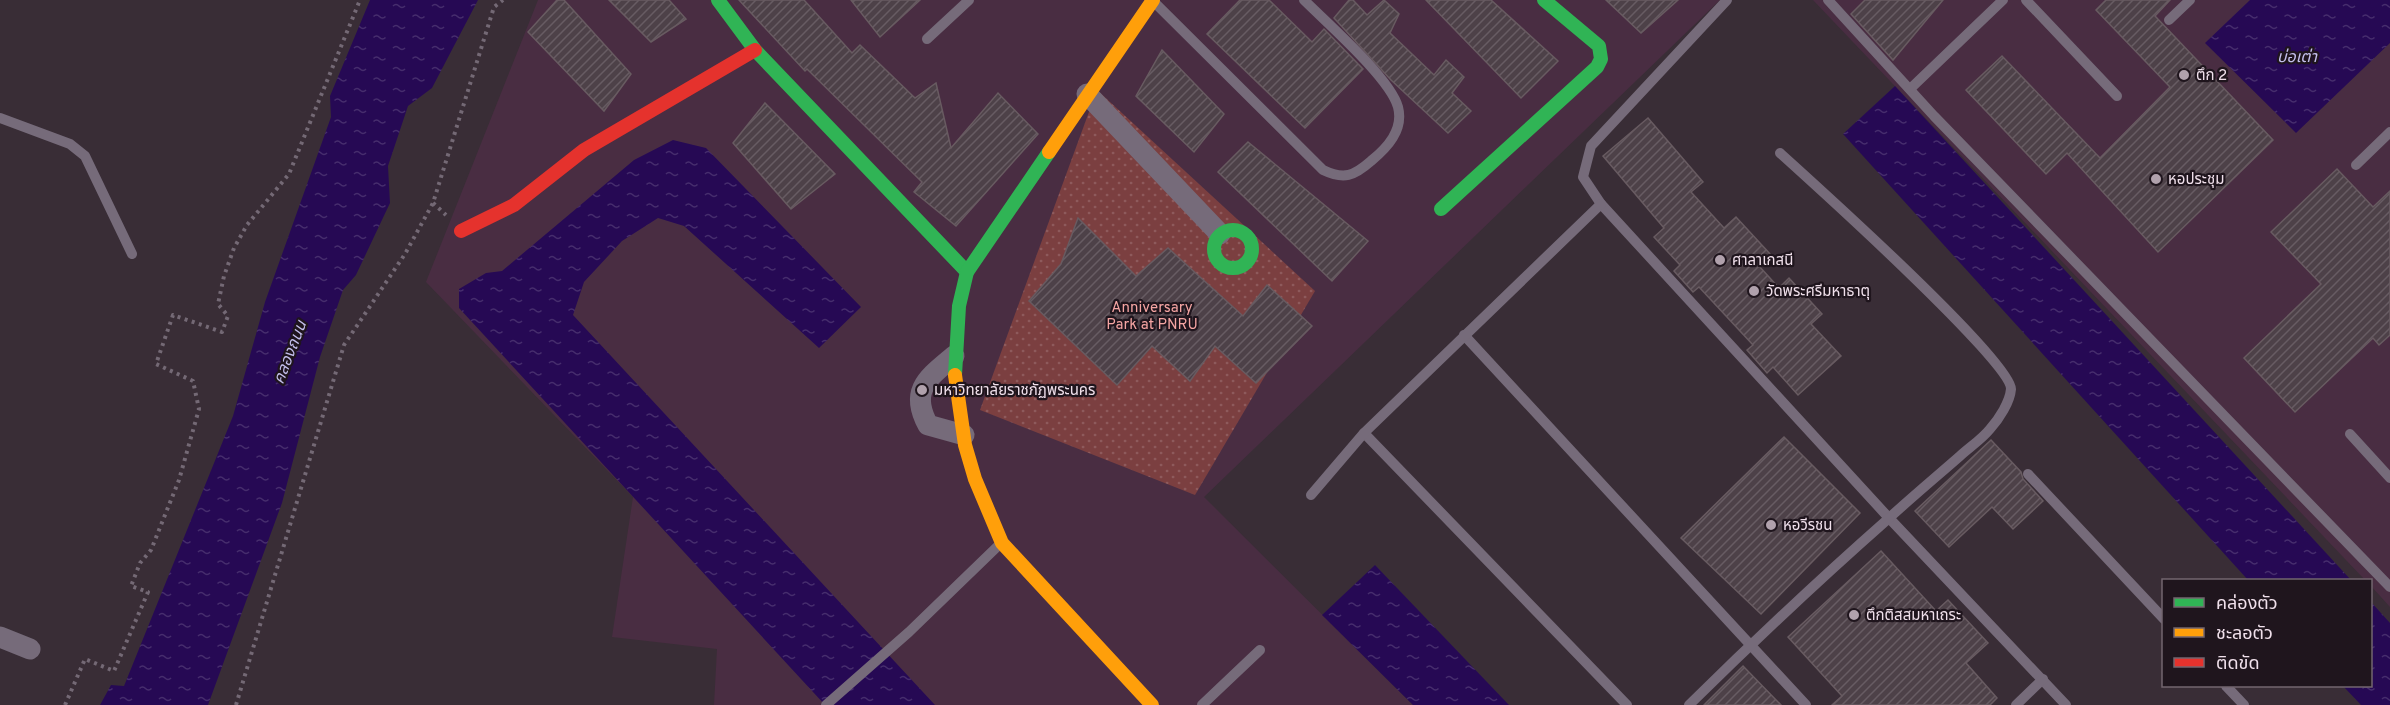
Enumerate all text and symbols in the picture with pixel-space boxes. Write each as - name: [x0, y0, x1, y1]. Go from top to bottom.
- water label: บ่อเต่า: [2277, 48, 2319, 68]
- place label: ตึก 2: [2196, 67, 2227, 86]
- marker: ตึก 2: [2177, 68, 2191, 82]
- place label: หอประชุม: [2168, 171, 2224, 190]
- marker: หอประชุม: [2149, 172, 2163, 186]
- place label: ศาลาเกสนี: [1732, 252, 1793, 271]
- marker: ศาลาเกสนี: [1713, 253, 1727, 267]
- place label: วัดพระศรีมหาธาตุ: [1766, 283, 1870, 302]
- marker: วัดพระศรีมหาธาตุ: [1747, 284, 1761, 298]
- park label: Anniversary Park at PNRU: [1106, 299, 1198, 335]
- water label: คลองถนน: [270, 317, 312, 387]
- place label: มหาวิทยาลัยราชภัฏพระนคร: [934, 382, 1095, 401]
- marker: มหาวิทยาลัยราชภัฏพระนคร: [915, 383, 929, 397]
- place label: หอวีรชน: [1783, 517, 1833, 536]
- marker: หอวีรชน: [1764, 518, 1778, 532]
- legend: [2162, 579, 2372, 687]
- text: คล่องตัว: [2216, 593, 2278, 616]
- place label: ตึกติสสมหาเถระ: [1866, 607, 1961, 626]
- marker: ตึกติสสมหาเถระ: [1847, 608, 1861, 622]
- text: ชะลอตัว: [2216, 623, 2273, 646]
- text: ติดขัด: [2216, 653, 2259, 676]

